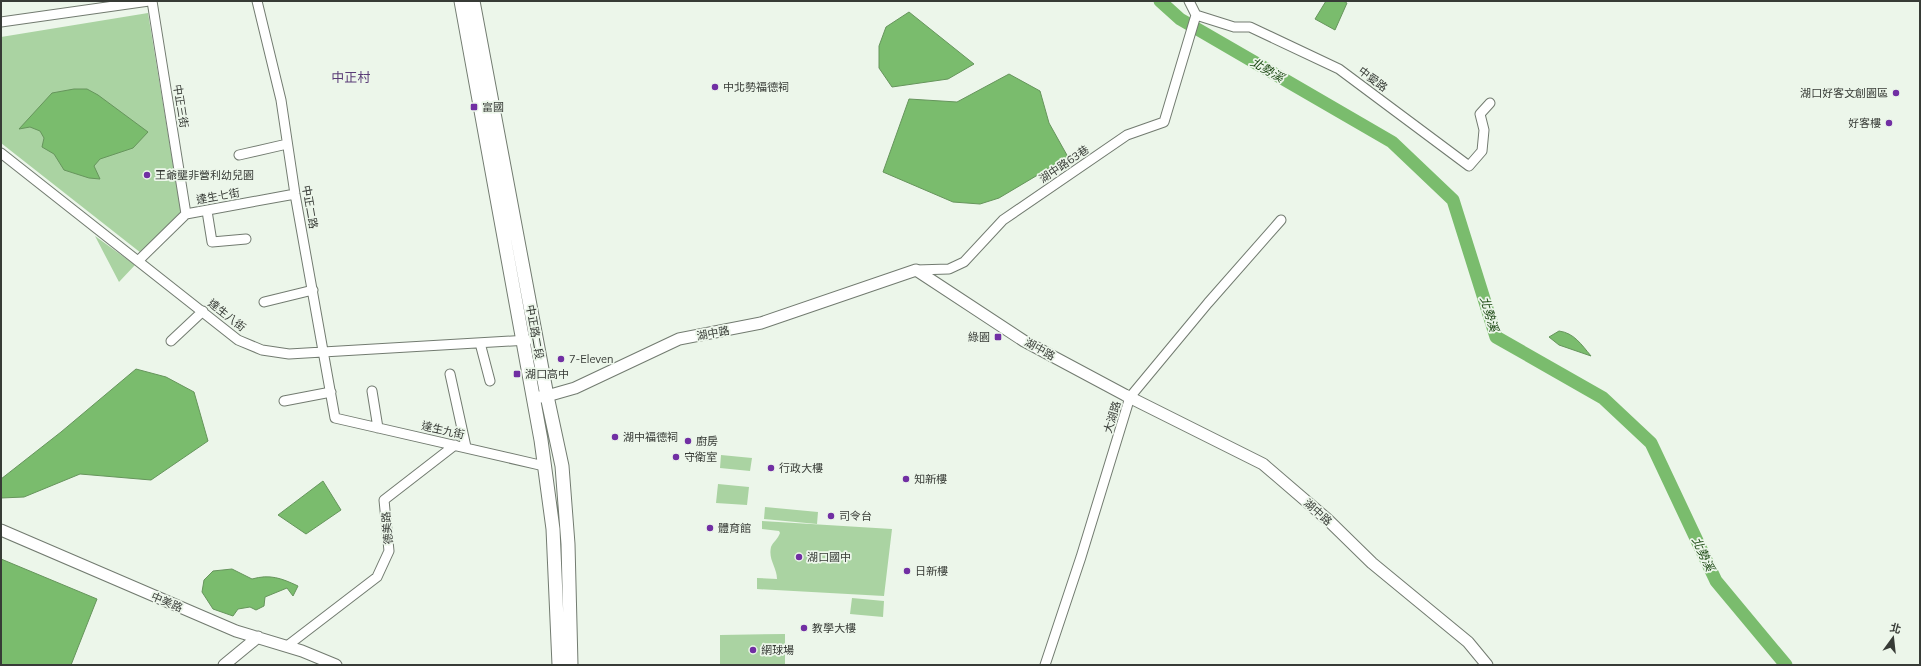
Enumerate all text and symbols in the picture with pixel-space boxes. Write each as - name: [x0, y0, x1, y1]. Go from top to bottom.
- water label: 北勢溪: [1248, 54, 1288, 86]
- street label: 中愛路: [1356, 63, 1390, 95]
- district label: 中正村: [331, 69, 371, 85]
- place label: 中北勢福德祠: [723, 80, 789, 94]
- marker: 中北勢福德祠: [710, 82, 720, 92]
- street label: 中正三街: [171, 83, 191, 129]
- place label: 湖口好客文創園區: [1800, 86, 1888, 100]
- marker: 湖口好客文創園區: [1891, 88, 1901, 98]
- place label: 富國: [482, 100, 504, 114]
- marker: 富國: [469, 102, 479, 112]
- place label: 好客樓: [1848, 116, 1881, 130]
- marker: 好客樓: [1884, 118, 1894, 128]
- street label: 湖中路63巷: [1036, 142, 1092, 186]
- place label: 王爺壟非營利幼兒園: [155, 168, 254, 182]
- marker: 王爺壟非營利幼兒園: [142, 170, 152, 180]
- street label: 中正二路: [299, 184, 321, 230]
- street label: 達生七街: [195, 185, 241, 207]
- water label: 北勢溪: [1477, 294, 1502, 335]
- street label: 達生八街: [205, 296, 249, 334]
- street label: 中正路二段: [523, 304, 547, 360]
- street label: 湖中路: [695, 323, 731, 343]
- place label: 綠園: [968, 330, 990, 344]
- marker: 綠園: [993, 332, 1003, 342]
- street label: 湖中路: [1022, 335, 1058, 363]
- place label: 7-Eleven: [569, 352, 614, 366]
- marker: 7-Eleven: [556, 354, 566, 364]
- place label: 湖口高中: [525, 367, 569, 381]
- marker: 湖口高中: [512, 369, 522, 379]
- street label: 大湖路: [1100, 399, 1124, 435]
- street label: 達生九街: [420, 418, 466, 442]
- place label: 湖中福德祠: [623, 430, 678, 444]
- marker: 湖中福德祠: [610, 432, 620, 442]
- place label: 廚房: [696, 434, 718, 448]
- marker: 廚房: [683, 436, 693, 446]
- place label: 守衛室: [684, 450, 717, 464]
- marker: 守衛室: [671, 452, 681, 462]
- place label: 行政大樓: [779, 461, 823, 475]
- marker: 行政大樓: [766, 463, 776, 473]
- place label: 知新樓: [914, 472, 947, 486]
- marker: 知新樓: [901, 474, 911, 484]
- street label: 湖中路: [1301, 496, 1335, 528]
- place label: 司令台: [839, 509, 872, 523]
- street label: 德美路: [379, 511, 395, 545]
- marker: 司令台: [826, 511, 836, 521]
- place label: 體育館: [718, 521, 751, 535]
- marker: 體育館: [705, 523, 715, 533]
- water label: 北勢溪: [1689, 534, 1719, 575]
- place label: 湖口國中: [807, 550, 851, 564]
- marker: 湖口國中: [794, 552, 804, 562]
- place label: 日新樓: [915, 564, 948, 578]
- marker: 日新樓: [902, 566, 912, 576]
- street label: 中美路: [149, 589, 185, 615]
- north arrow: [1873, 618, 1913, 658]
- text: 北: [1888, 620, 1903, 637]
- place label: 教學大樓: [812, 621, 856, 635]
- marker: 教學大樓: [799, 623, 809, 633]
- place label: 網球場: [761, 643, 794, 657]
- marker: 網球場: [748, 645, 758, 655]

